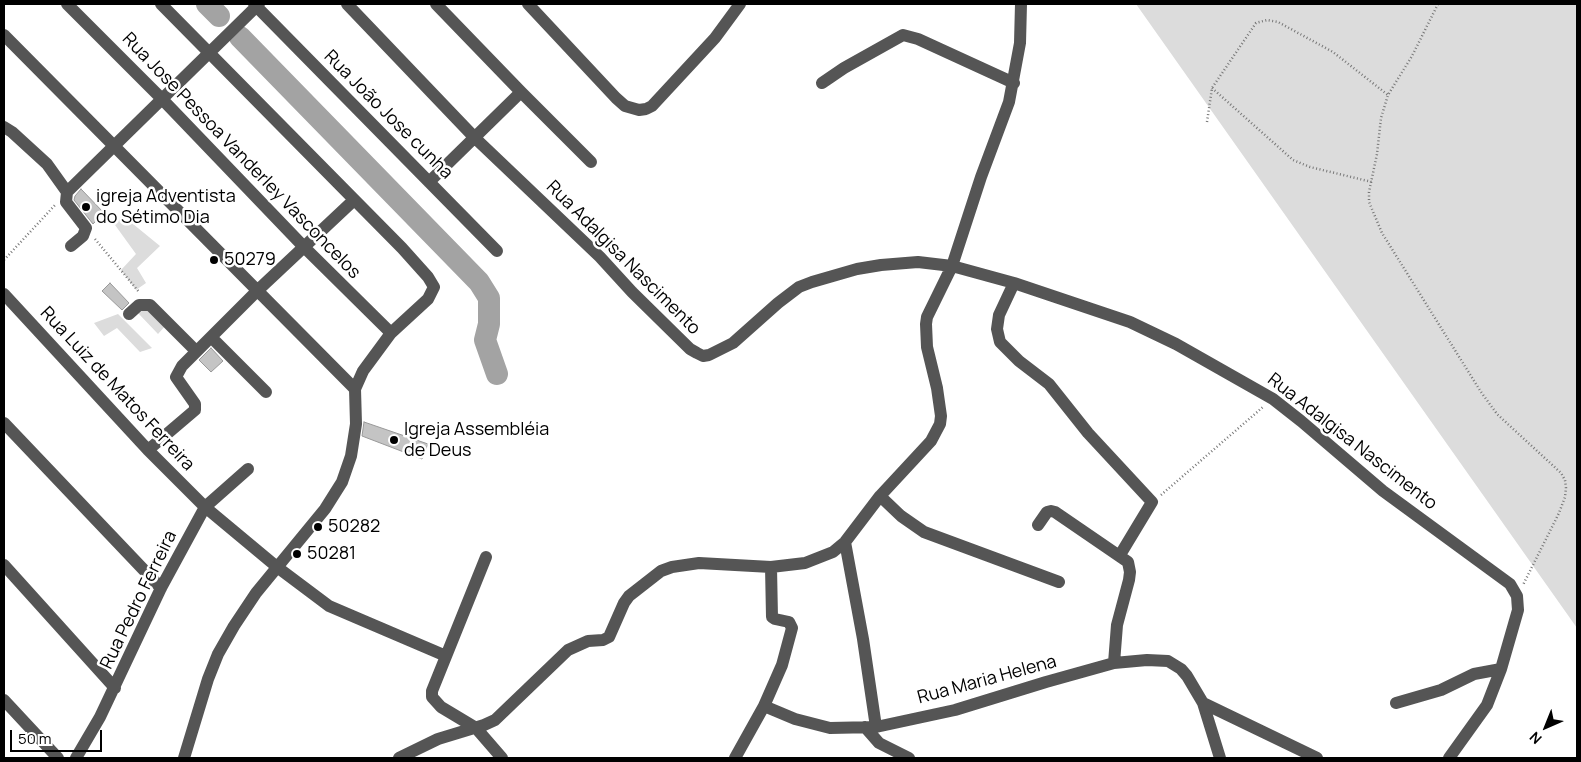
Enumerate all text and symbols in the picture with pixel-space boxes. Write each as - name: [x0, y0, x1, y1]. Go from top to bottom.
- street label: Rua Jose Pessoa Vanderley Vasconcelos: [117, 29, 365, 283]
- street label: Rua João Jose cunha: [319, 46, 457, 184]
- street label: Rua Adalgisa Nascimento: [541, 176, 705, 340]
- place label: igreja Adventista do Sétimo Dia: [96, 186, 236, 228]
- marker: igreja Adventista do Sétimo Dia: [80, 201, 92, 213]
- place label: 50279: [224, 249, 276, 271]
- marker: 50279: [208, 254, 220, 266]
- street label: Rua Luiz de Matos Ferreira: [35, 303, 199, 475]
- street label: Rua Adalgisa Nascimento: [1263, 369, 1441, 515]
- place label: Igreja Assembléia de Deus: [404, 419, 549, 462]
- marker: Igreja Assembléia de Deus: [388, 434, 400, 446]
- place label: 50282: [328, 516, 380, 538]
- marker: 50282: [312, 521, 324, 533]
- street label: Rua Pedro Ferreira: [96, 527, 182, 673]
- place label: 50281: [307, 543, 356, 565]
- marker: 50281: [291, 548, 303, 560]
- street label: Rua Maria Helena: [915, 651, 1059, 709]
- north arrow: [1521, 702, 1571, 752]
- scale bar: [12, 720, 105, 752]
- text: 50 m: [18, 728, 52, 749]
- text: N: [1525, 728, 1545, 748]

